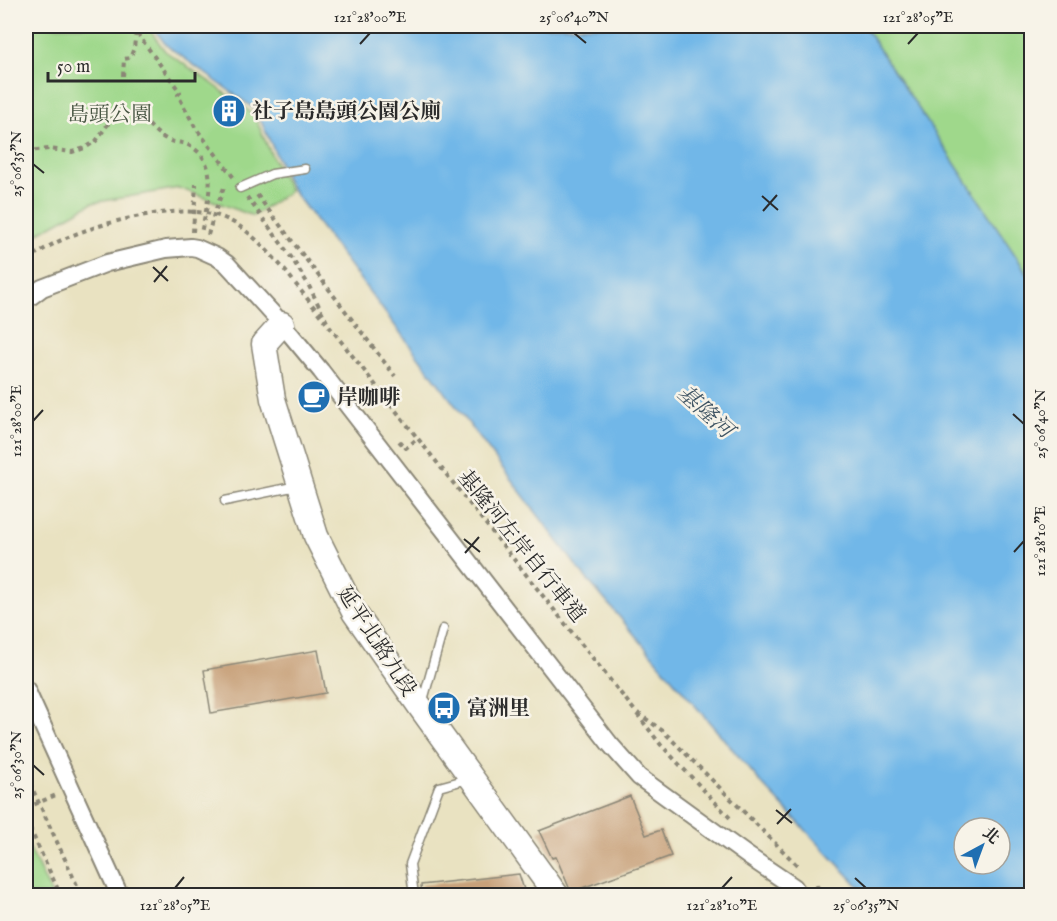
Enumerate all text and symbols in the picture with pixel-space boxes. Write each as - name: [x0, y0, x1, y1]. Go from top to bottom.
- text: 121°28'00"E: [334, 8, 406, 27]
- text: 25°06'40"N: [539, 8, 609, 27]
- text: 121°28'05"E: [883, 8, 953, 27]
- scale bar: [48, 45, 195, 83]
- text: 50 m: [57, 56, 90, 79]
- building icon: 社子島島頭公園公廁: [211, 93, 247, 129]
- place label: 社子島島頭公園公廁: [252, 99, 441, 126]
- park label: 島頭公園: [68, 102, 152, 129]
- text: 25°06'35"N: [7, 131, 26, 197]
- cafe icon: 岸咖啡: [296, 379, 332, 415]
- water label: 基隆河: [671, 380, 742, 448]
- text: 121°28'00"E: [7, 385, 26, 457]
- place label: 岸咖啡: [337, 385, 401, 412]
- text: 25°06'40"N: [1031, 389, 1050, 459]
- street label: 基隆河左岸自行車道: [451, 465, 591, 629]
- text: 121°28'10"E: [1031, 506, 1050, 576]
- street label: 延平北路九段: [330, 582, 421, 702]
- bus stop icon: 富洲里: [426, 690, 462, 726]
- place label: 富洲里: [467, 696, 530, 723]
- text: 25°06'30"N: [7, 731, 26, 799]
- north arrow: [952, 816, 1012, 876]
- text: 北: [978, 823, 1003, 849]
- text: 121°28'05"E: [140, 896, 210, 915]
- text: 121°28'10"E: [687, 896, 757, 915]
- text: 25°06'35"N: [833, 896, 899, 915]

